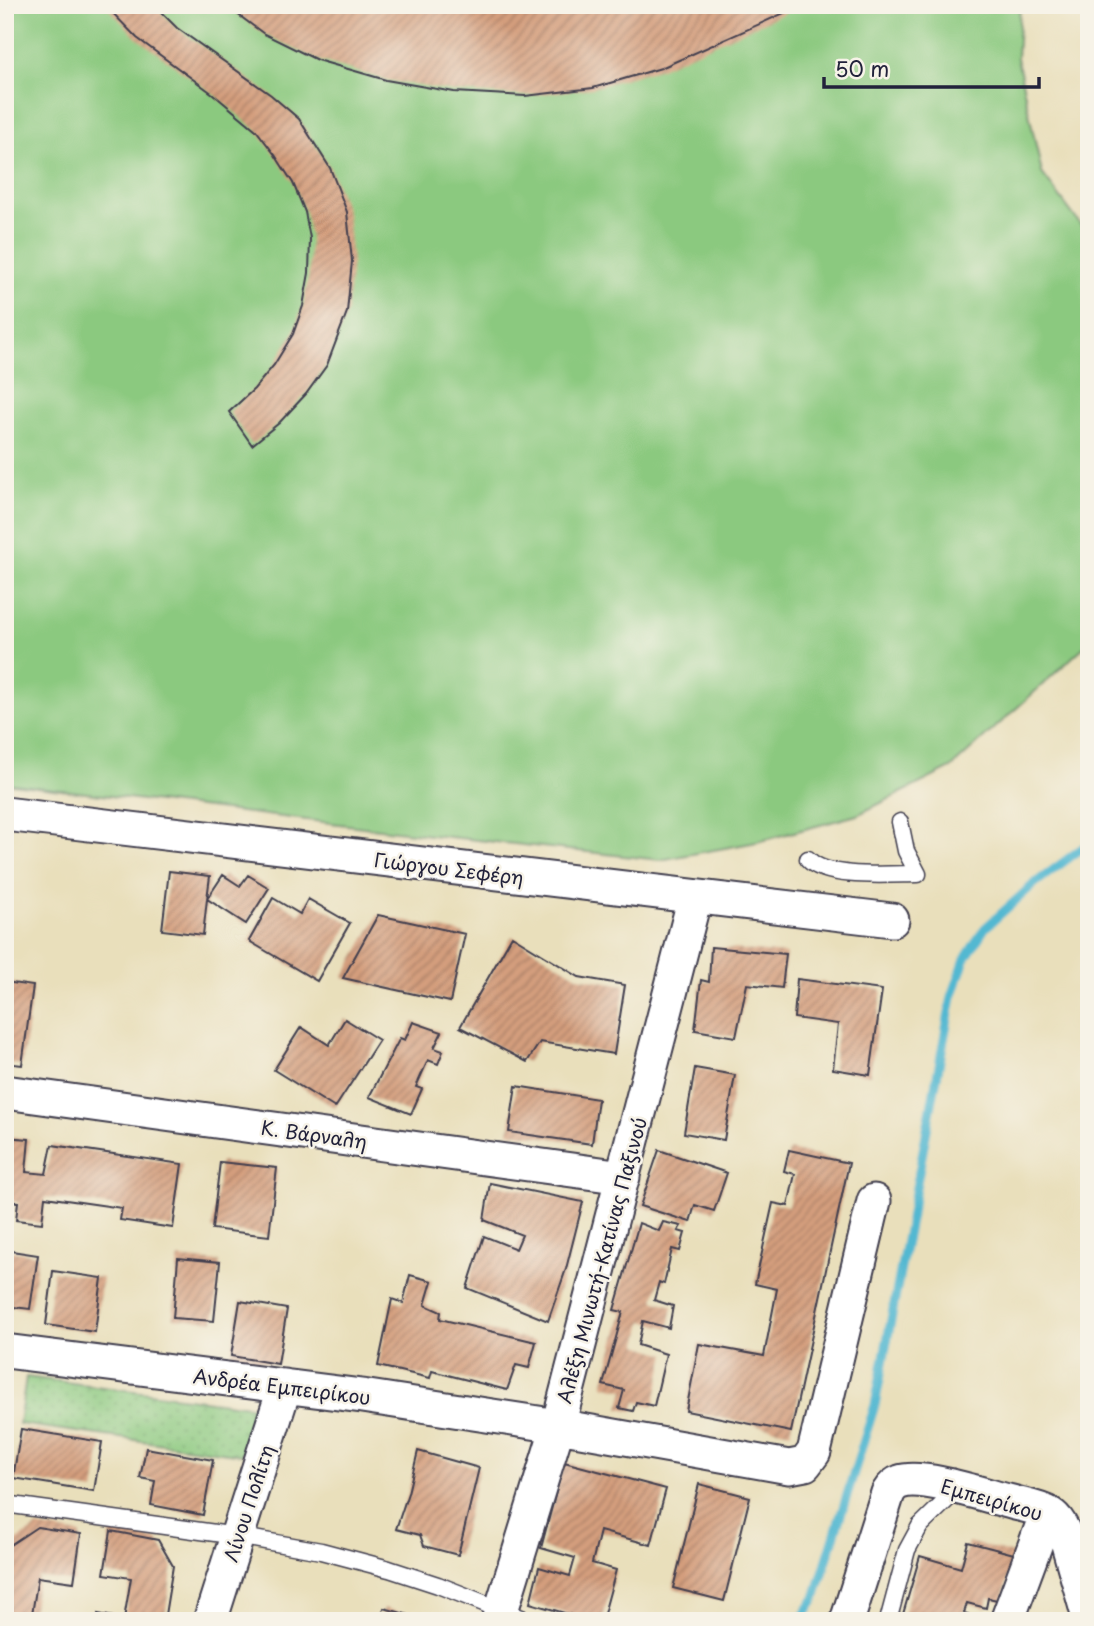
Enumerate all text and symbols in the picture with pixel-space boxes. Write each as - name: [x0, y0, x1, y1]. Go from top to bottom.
- scale bar: [824, 46, 1040, 90]
- text: 50 m: [835, 52, 889, 84]
- street label: Γιώργου Σεφέρη: [373, 845, 525, 891]
- street label: Κ. Βάρναλη: [259, 1113, 369, 1155]
- street label: Αλέξη Μινωτή-Κατίνας Παξινού: [549, 1114, 653, 1406]
- street label: Ανδρέα Εμπειρίκου: [192, 1361, 372, 1411]
- street label: Λίνου Πολίτη: [216, 1441, 280, 1565]
- street label: Εμπειρίκου: [938, 1471, 1046, 1527]

